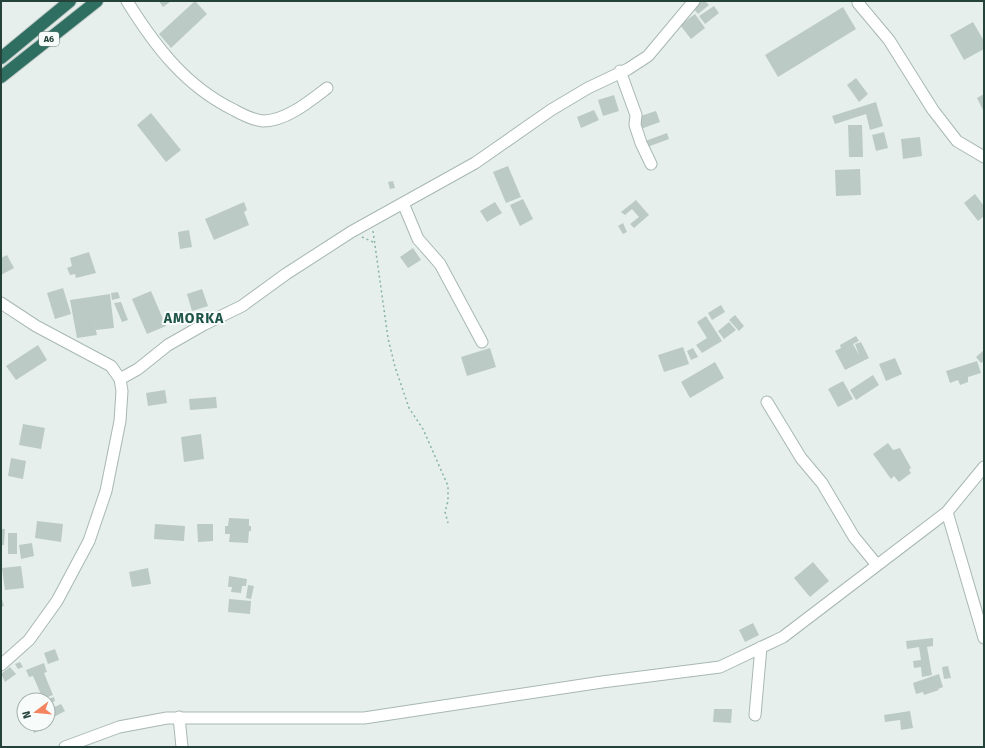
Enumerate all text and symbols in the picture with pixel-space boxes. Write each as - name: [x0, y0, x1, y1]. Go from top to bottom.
- road number: A6: [39, 32, 59, 46]
- district label: AMORKA: [163, 310, 224, 327]
- north arrow: [16, 692, 56, 732]
- text: N: [20, 709, 34, 720]

